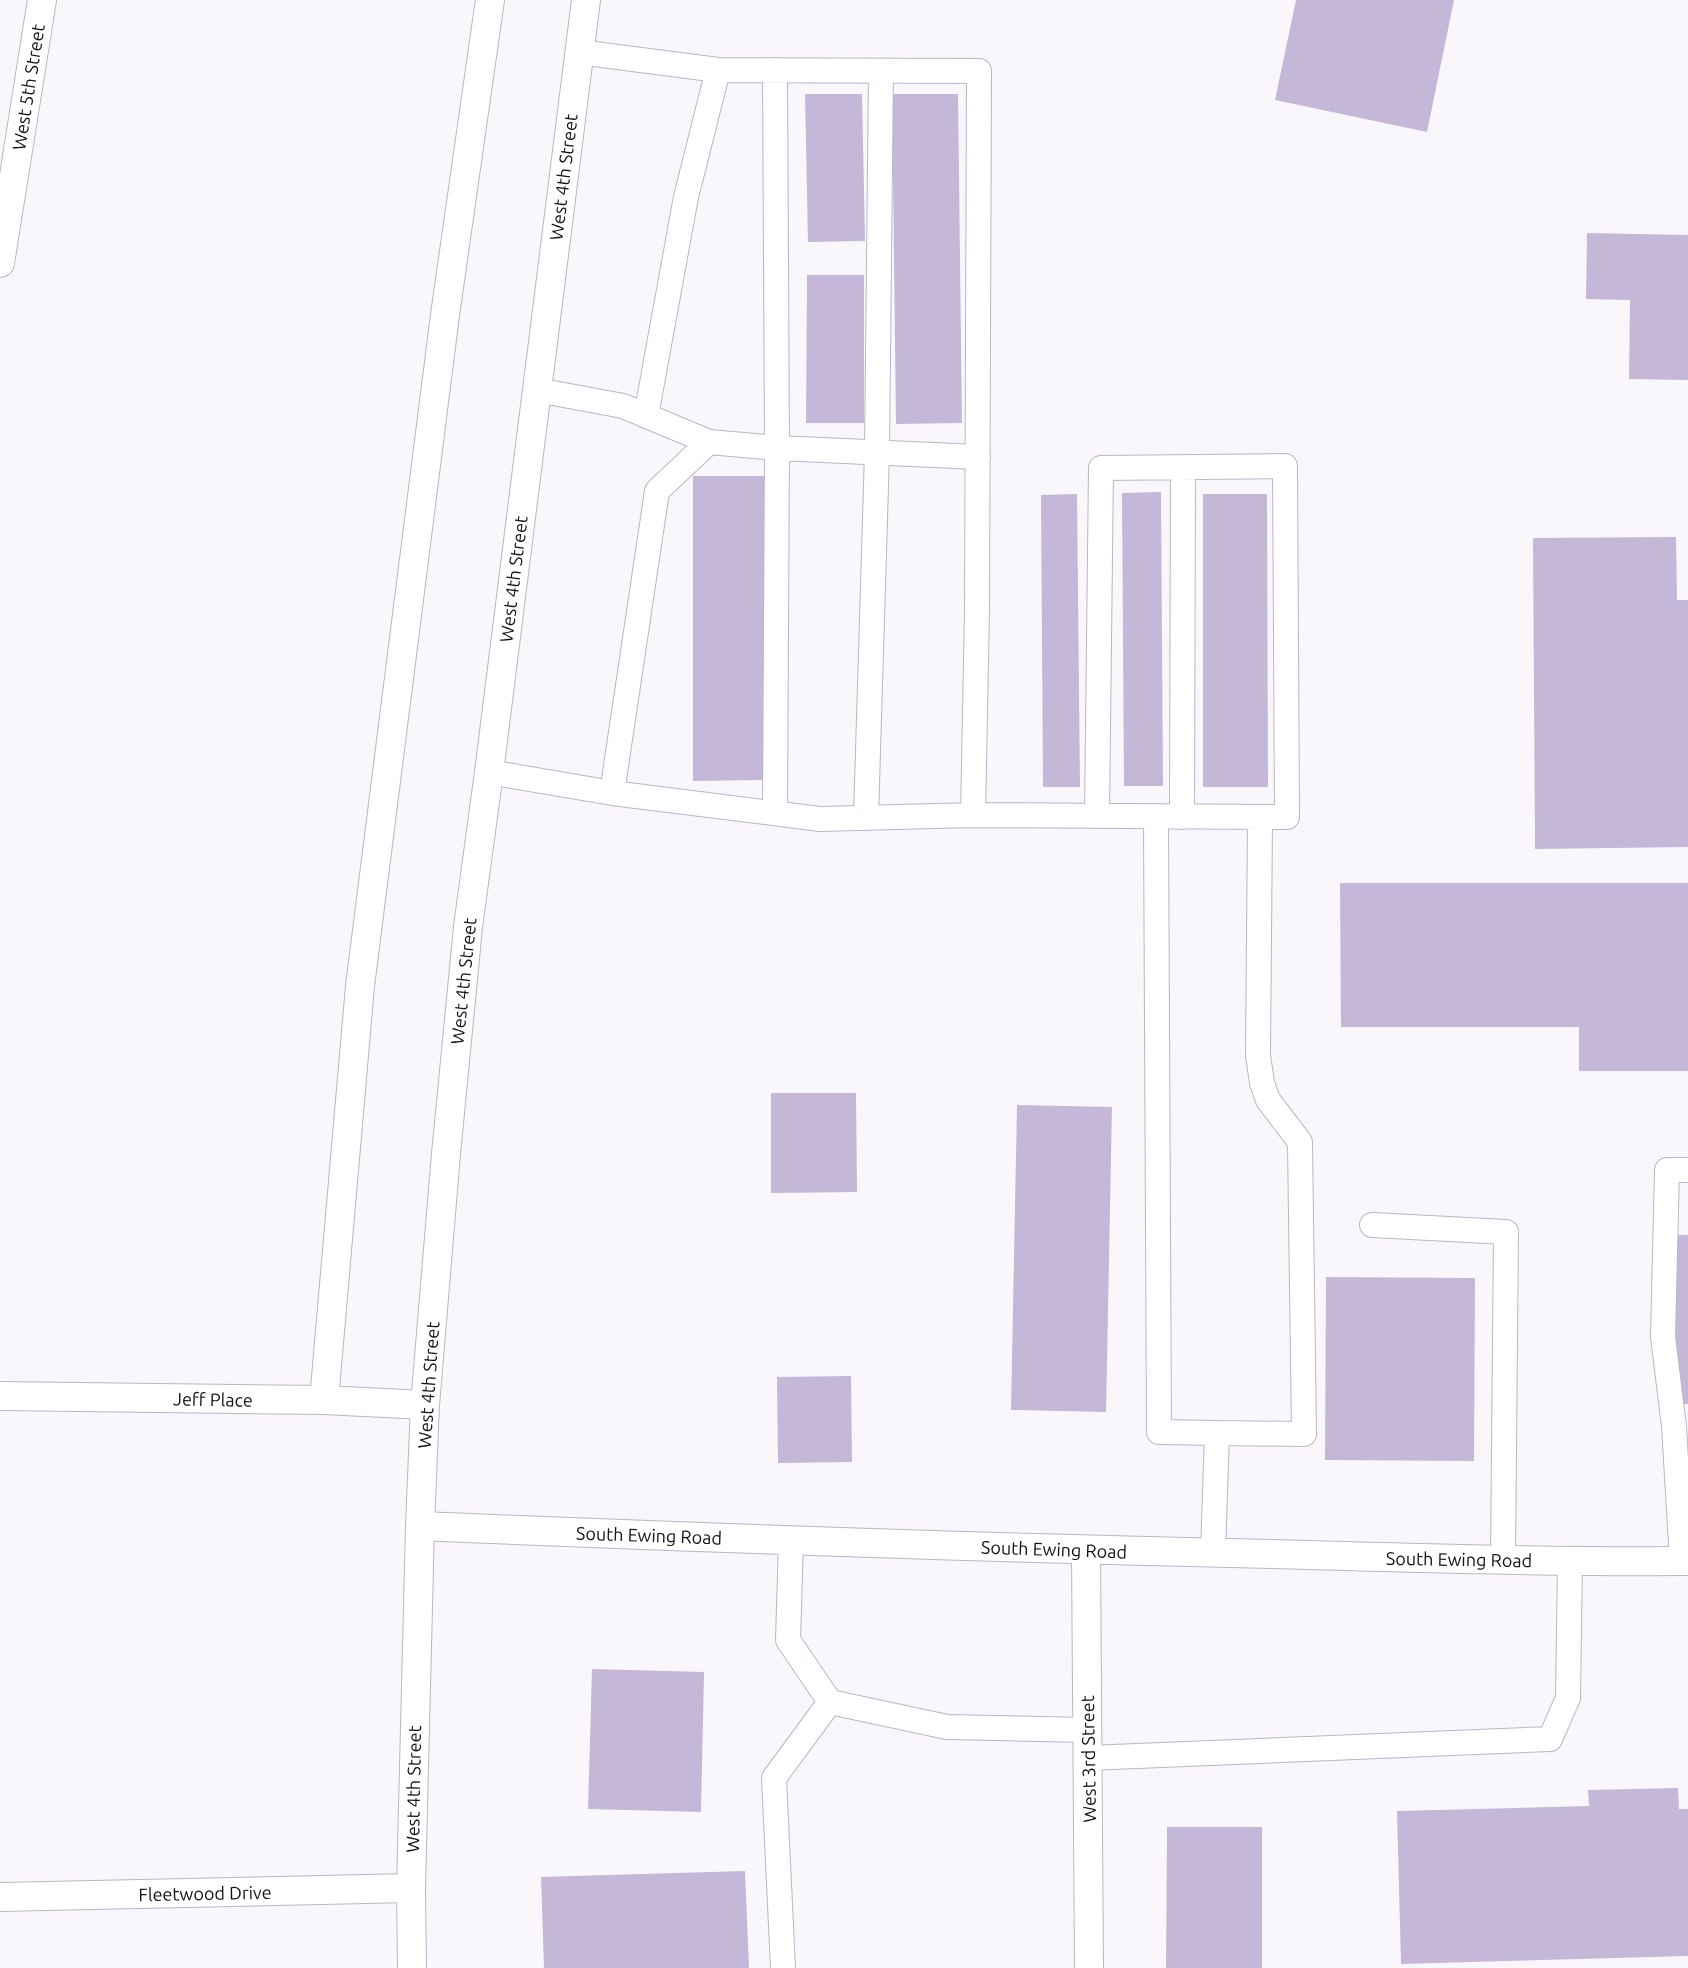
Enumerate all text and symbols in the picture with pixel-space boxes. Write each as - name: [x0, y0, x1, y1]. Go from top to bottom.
- street label: West 5th Street: [8, 23, 48, 151]
- street label: West 4th Street: [545, 113, 581, 241]
- street label: West 4th Street: [495, 515, 531, 643]
- street label: West 4th Street: [446, 917, 480, 1045]
- street label: West 4th Street: [414, 1321, 442, 1449]
- street label: Jeff Place: [173, 1388, 253, 1410]
- street label: South Ewing Road: [576, 1522, 722, 1548]
- street label: South Ewing Road: [981, 1536, 1127, 1562]
- street label: South Ewing Road: [1386, 1548, 1532, 1570]
- street label: West 3rd Street: [1077, 1695, 1099, 1823]
- street label: West 4th Street: [402, 1725, 424, 1853]
- street label: Fleetwood Drive: [138, 1882, 272, 1904]

